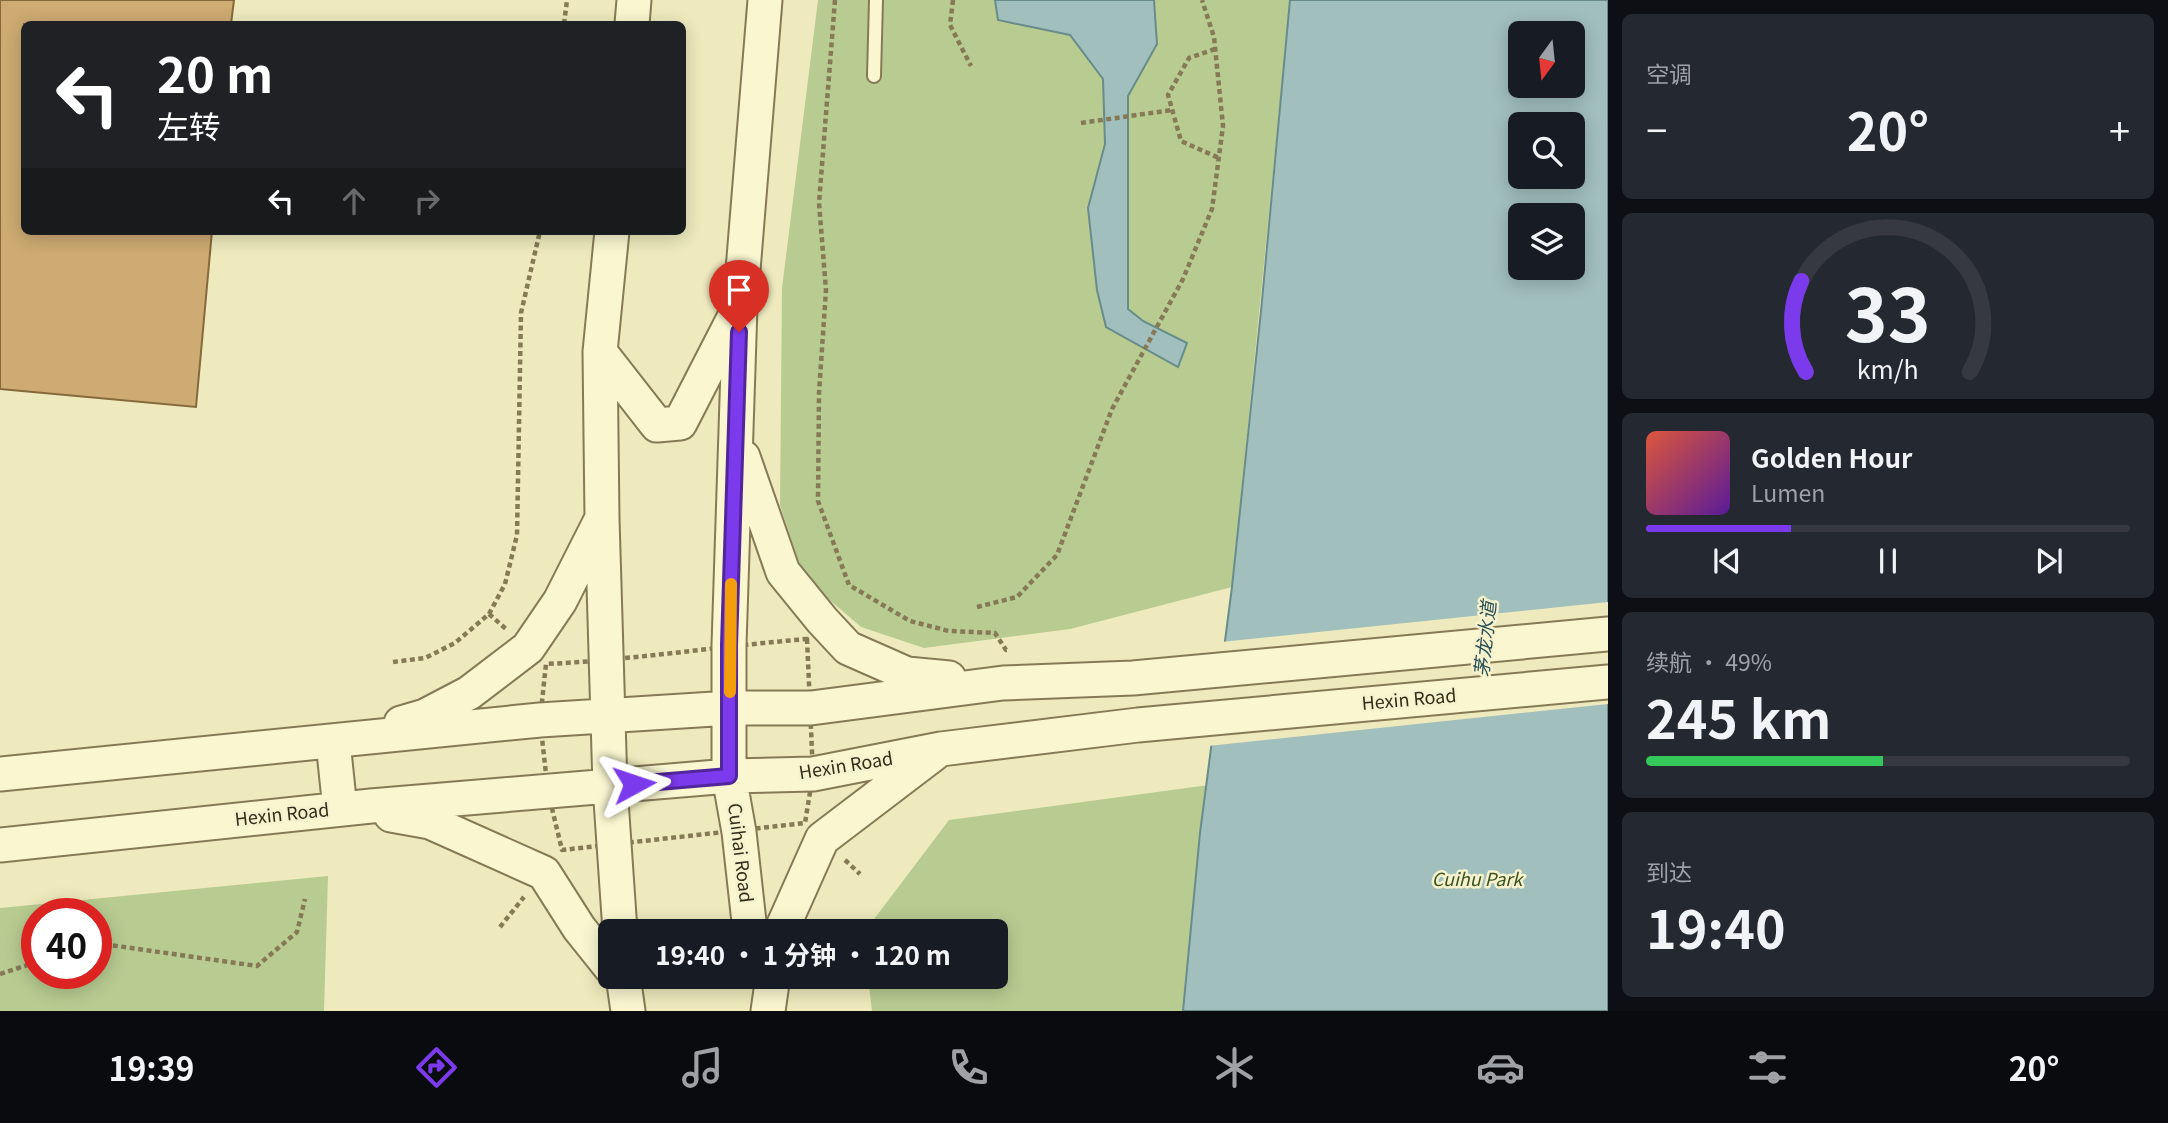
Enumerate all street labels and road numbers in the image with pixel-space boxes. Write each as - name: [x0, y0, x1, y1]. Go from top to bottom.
- street label: Hexin Road: [1360, 681, 1457, 715]
- street label: Hexin Road: [797, 744, 895, 784]
- street label: Hexin Road: [233, 795, 330, 831]
- street label: Cuihai Road: [723, 801, 761, 904]

